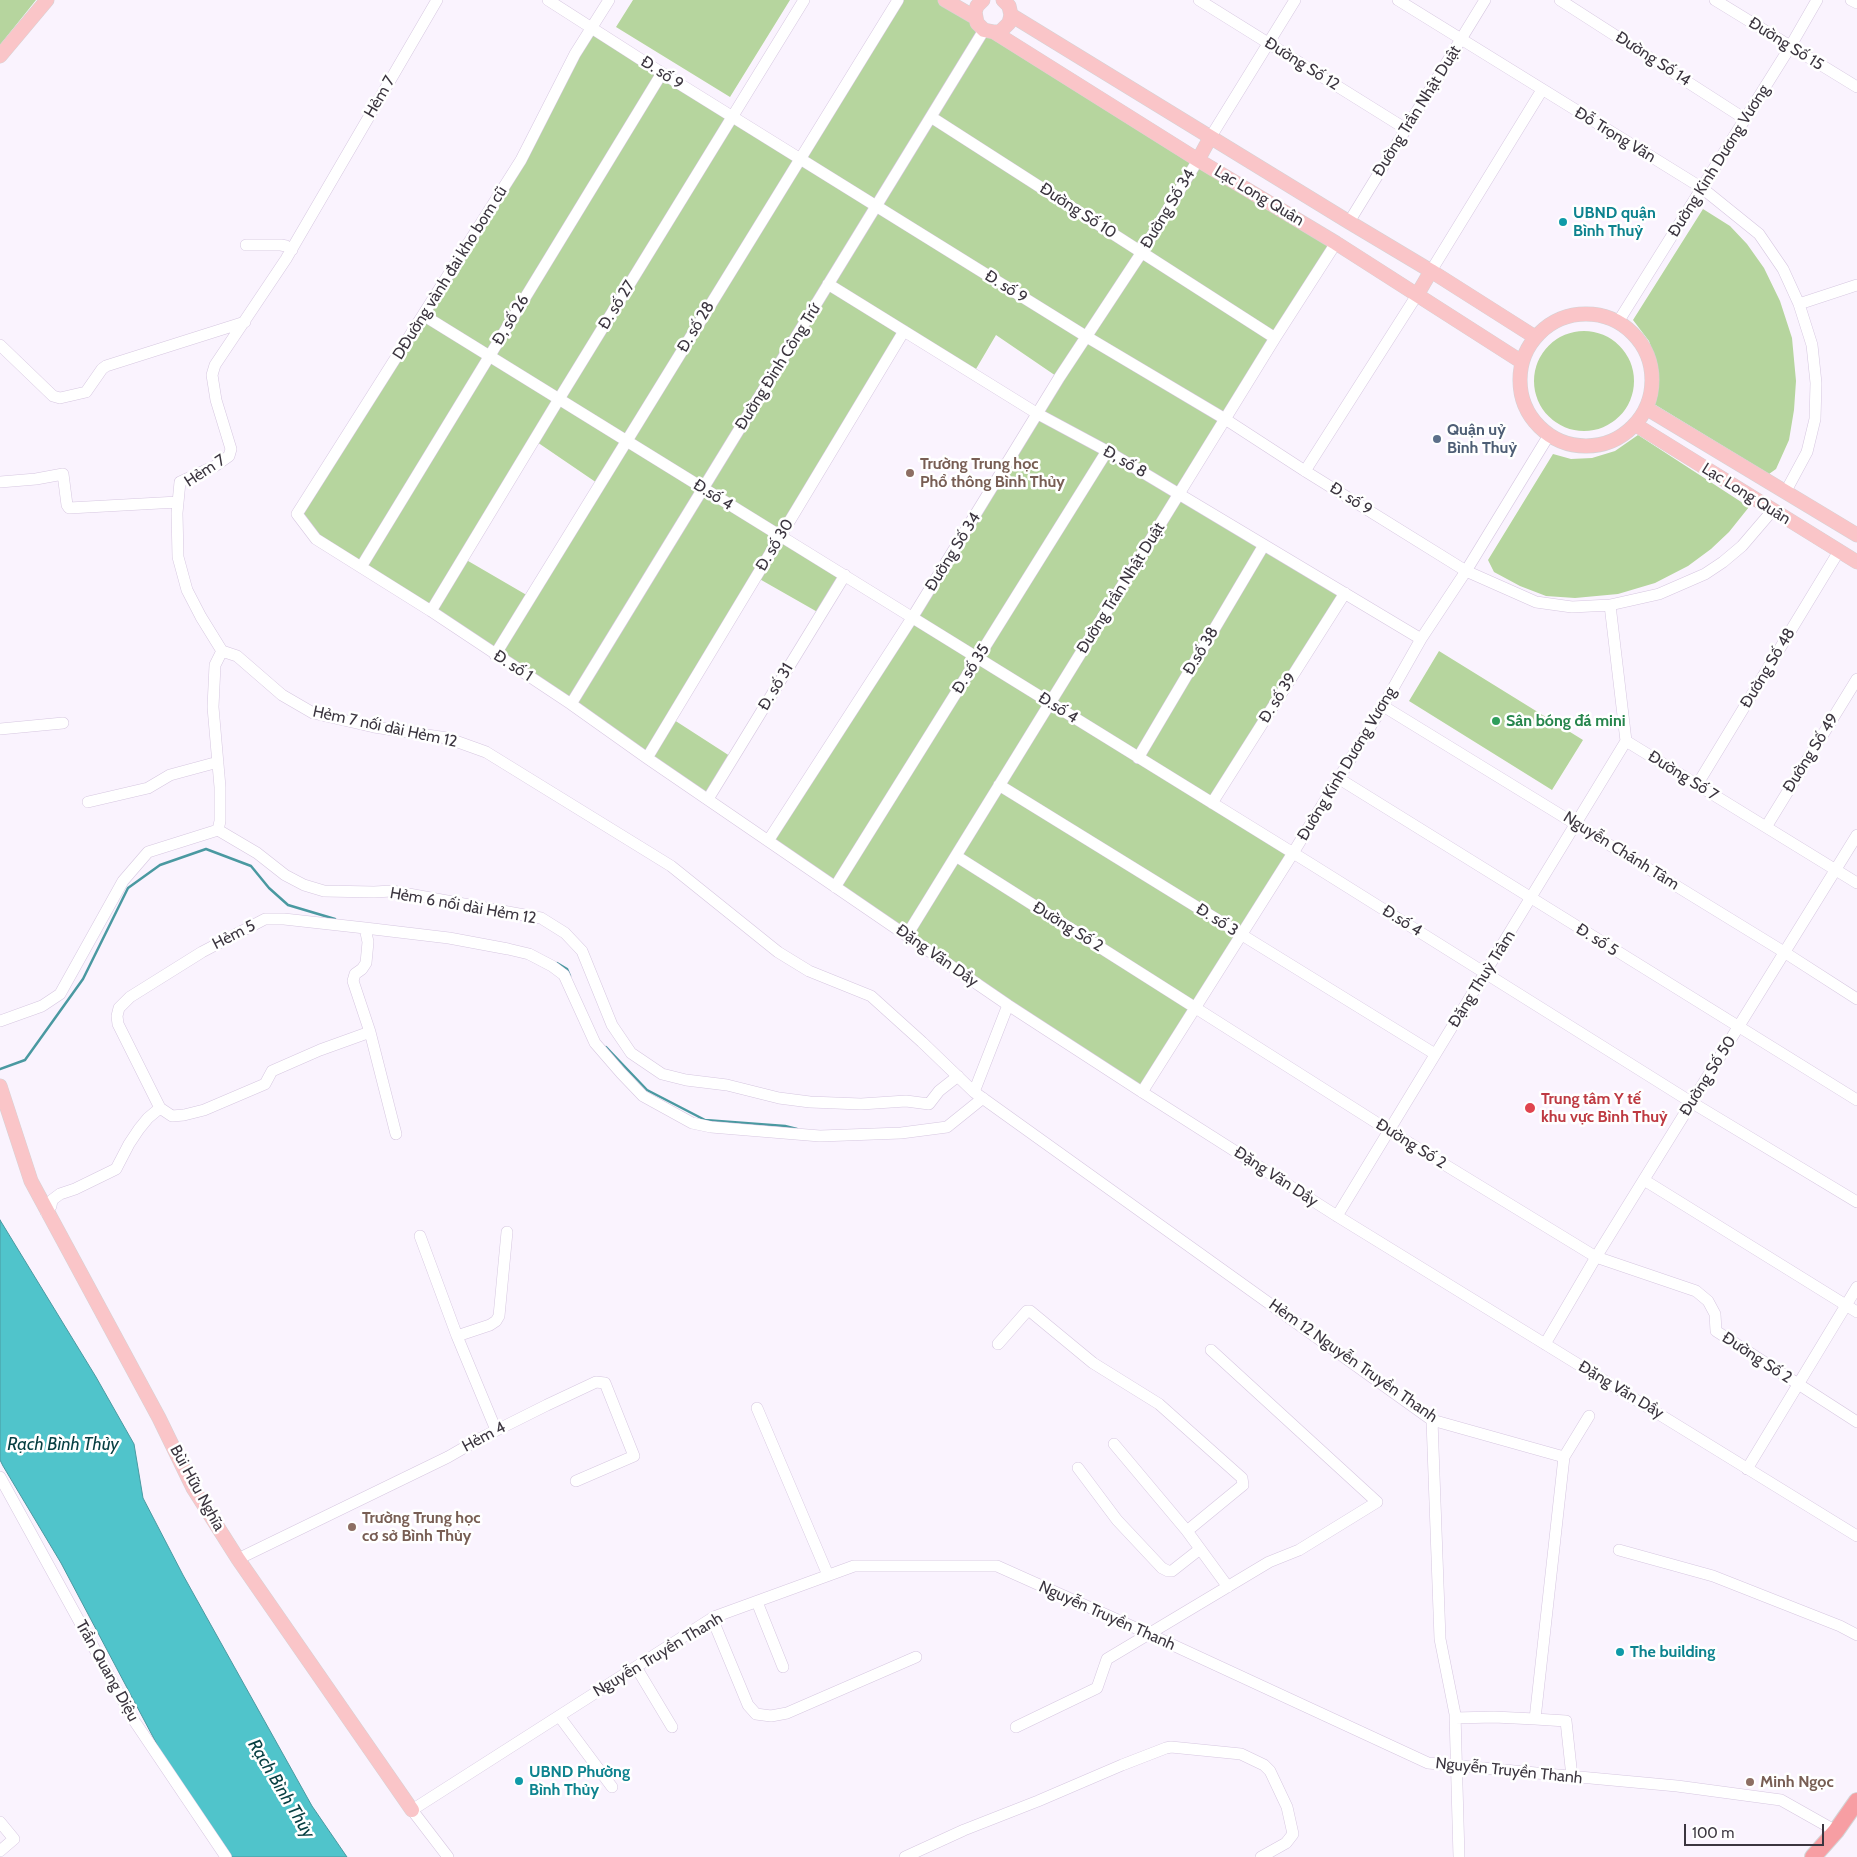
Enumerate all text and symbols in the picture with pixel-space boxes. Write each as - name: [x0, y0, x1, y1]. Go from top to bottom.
- street label: Đường Số 15: [1745, 13, 1827, 75]
- street label: Đường Số 14: [1612, 28, 1694, 90]
- street label: Đường Số 12: [1261, 33, 1343, 95]
- street label: Đường Trần Nhật Duật: [1369, 42, 1465, 180]
- street label: Đ. số 9: [637, 52, 687, 94]
- street label: Hẻm 7: [360, 73, 400, 121]
- street label: Đường Kinh Dương Vương: [1664, 81, 1774, 241]
- street label: Đỗ Trọng Văn: [1571, 103, 1659, 167]
- street label: Lạc Long Quân: [1211, 162, 1307, 230]
- street label: Đường Số 34: [1137, 166, 1199, 252]
- street label: Đường Số 10: [1036, 179, 1120, 243]
- street label: DĐường vành đai kho bom cũ: [389, 183, 511, 363]
- place label: UBND quận Bình Thuỷ: [1573, 203, 1656, 241]
- marker: UBND quận Bình Thuỷ: [1557, 216, 1569, 228]
- street label: Đ. số 9: [981, 266, 1031, 308]
- street label: Đ. số 27: [595, 277, 639, 333]
- street label: Đ, số 26: [489, 291, 533, 349]
- street label: Đ. số 28: [673, 298, 719, 356]
- street label: Đường Đinh Công Trứ: [731, 300, 825, 434]
- place label: Quận uỷ Bình Thuỷ: [1447, 420, 1517, 458]
- marker: Quận uỷ Bình Thuỷ: [1431, 433, 1443, 445]
- street label: Đ, số 8: [1100, 442, 1150, 482]
- street label: Hẻm 7: [181, 451, 229, 491]
- place label: Trường Trung học Phổ thông Bình Thủy: [920, 454, 1065, 492]
- street label: Lạc Long Quân: [1698, 459, 1794, 529]
- marker: Trường Trung học Phổ thông Bình Thủy: [904, 467, 916, 479]
- street label: Đ.số 4: [690, 475, 736, 515]
- street label: Đ. số 9: [1326, 478, 1376, 520]
- street label: Đường Số 34: [921, 509, 985, 595]
- street label: Đ. số 30: [752, 515, 798, 575]
- street label: Đường Trần Nhật Duật: [1073, 519, 1169, 657]
- street label: Đ.số 38: [1179, 624, 1223, 678]
- street label: Đường Số 48: [1737, 624, 1799, 712]
- street label: Đ. số 35: [948, 641, 994, 697]
- street label: Đ. số 1: [490, 646, 536, 686]
- street label: Đ. số 31: [755, 660, 797, 714]
- street label: Đ. số 39: [1255, 669, 1301, 727]
- street label: Đường Kinh Dương Vương: [1293, 684, 1401, 844]
- street label: Đ.số 4: [1035, 688, 1081, 728]
- street label: Hẻm 7 nối dài Hẻm 12: [311, 702, 459, 752]
- street label: Đường Số 49: [1779, 710, 1843, 796]
- place label: Sân bóng đá mini: [1506, 711, 1626, 731]
- marker: Sân bóng đá mini: [1490, 715, 1502, 727]
- street label: Đường Số 7: [1644, 747, 1722, 805]
- street label: Nguyễn Chánh Tâm: [1560, 808, 1682, 894]
- street label: Hẻm 6 nối dài Hẻm 12: [388, 884, 538, 928]
- street label: Đường Số 2: [1029, 898, 1107, 956]
- street label: Đ. số 3: [1192, 900, 1242, 940]
- street label: Đ.số 4: [1379, 901, 1425, 941]
- street label: Hẻm 5: [209, 916, 259, 954]
- street label: Đ. số 5: [1572, 920, 1622, 960]
- street label: Đặng Văn Dầy: [892, 921, 982, 991]
- street label: Đặng Thuỳ Trâm: [1445, 927, 1519, 1031]
- street label: Đường Số 50: [1676, 1032, 1740, 1120]
- place label: Trung tâm Y tế khu vực Bình Thuỷ: [1541, 1089, 1668, 1127]
- marker: Trung tâm Y tế khu vực Bình Thuỷ: [1523, 1101, 1537, 1115]
- street label: Đường Số 2: [1372, 1115, 1450, 1173]
- street label: Đặng Văn Dầy: [1230, 1143, 1322, 1211]
- street label: Hẻm 12 Nguyễn Truyền Thanh: [1265, 1295, 1441, 1427]
- street label: Đường Số 2: [1718, 1328, 1796, 1388]
- street label: Đặng Văn Dầy: [1575, 1357, 1667, 1423]
- street label: Hẻm 4: [459, 1418, 509, 1456]
- water label: Rạch Bình Thủy: [7, 1434, 119, 1456]
- street label: Bùi Hữu Nghĩa: [166, 1442, 228, 1534]
- place label: Trường Trung học cơ sở Bình Thủy: [362, 1508, 481, 1546]
- marker: Trường Trung học cơ sở Bình Thủy: [346, 1521, 358, 1533]
- street label: Nguyễn Truyền Thanh: [1036, 1577, 1178, 1655]
- street label: Nguyễn Truyền Thanh: [590, 1609, 726, 1701]
- street label: Trần Quang Diệu: [71, 1617, 143, 1725]
- place label: The building: [1630, 1642, 1715, 1662]
- marker: The building: [1614, 1646, 1626, 1658]
- water label: Rạch Bình Thủy: [243, 1736, 319, 1842]
- street label: Nguyễn Truyền Thanh: [1435, 1754, 1583, 1788]
- place label: UBND Phường Bình Thủy: [529, 1762, 630, 1800]
- place label: Minh Ngọc: [1760, 1772, 1834, 1792]
- marker: UBND Phường Bình Thủy: [513, 1775, 525, 1787]
- marker: Minh Ngọc: [1744, 1776, 1756, 1788]
- scale bar: [1687, 1814, 1827, 1846]
- text: 100 m: [1692, 1824, 1734, 1842]

